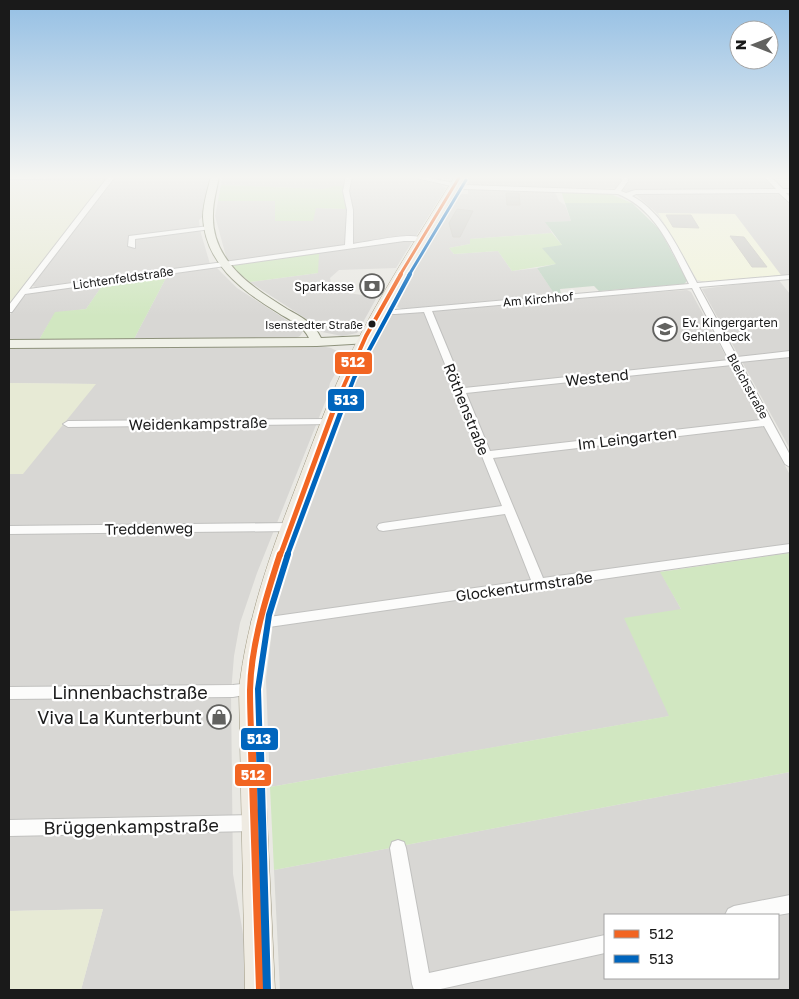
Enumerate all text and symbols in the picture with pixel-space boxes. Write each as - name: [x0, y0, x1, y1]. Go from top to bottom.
- north arrow: [729, 20, 779, 70]
- text: N: [732, 40, 749, 50]
- street label: Lichtenfeldstraße: [72, 263, 174, 293]
- bank icon: Sparkasse: [359, 273, 385, 299]
- place label: Sparkasse: [294, 279, 354, 294]
- street label: Am Kirchhof: [502, 288, 574, 310]
- place label: Ev. Kingergarten Gehlenbeck: [682, 315, 778, 344]
- school or university icon: Ev. Kingergarten Gehlenbeck: [652, 316, 678, 342]
- place label: Isenstedter Straße: [265, 318, 363, 331]
- marker: Isenstedter Straße: [367, 319, 377, 329]
- line badge: 512: [334, 351, 373, 375]
- street label: Bleichstraße: [724, 351, 772, 421]
- text: 512: [341, 353, 366, 370]
- street label: Röthenstraße: [440, 360, 494, 458]
- street label: Westend: [564, 365, 630, 389]
- line badge: 513: [327, 388, 365, 412]
- text: 513: [334, 391, 358, 408]
- street label: Weidenkampstraße: [129, 413, 268, 433]
- street label: Im Leingarten: [576, 423, 678, 453]
- street label: Treddenweg: [105, 518, 193, 538]
- street label: Glockenturmstraße: [454, 567, 594, 605]
- street label: Linnenbachstraße: [52, 681, 208, 703]
- shop icon: Viva La Kunterbunt: [206, 704, 232, 730]
- place label: Viva La Kunterbunt: [37, 706, 202, 728]
- line badge: 513: [240, 727, 279, 751]
- text: 513: [247, 730, 271, 747]
- line badge: 512: [234, 763, 272, 787]
- text: 512: [241, 766, 266, 783]
- street label: Brüggenkampstraße: [43, 813, 219, 839]
- legend: [604, 914, 779, 979]
- text: 512: [649, 924, 674, 942]
- text: 513: [649, 949, 674, 967]

